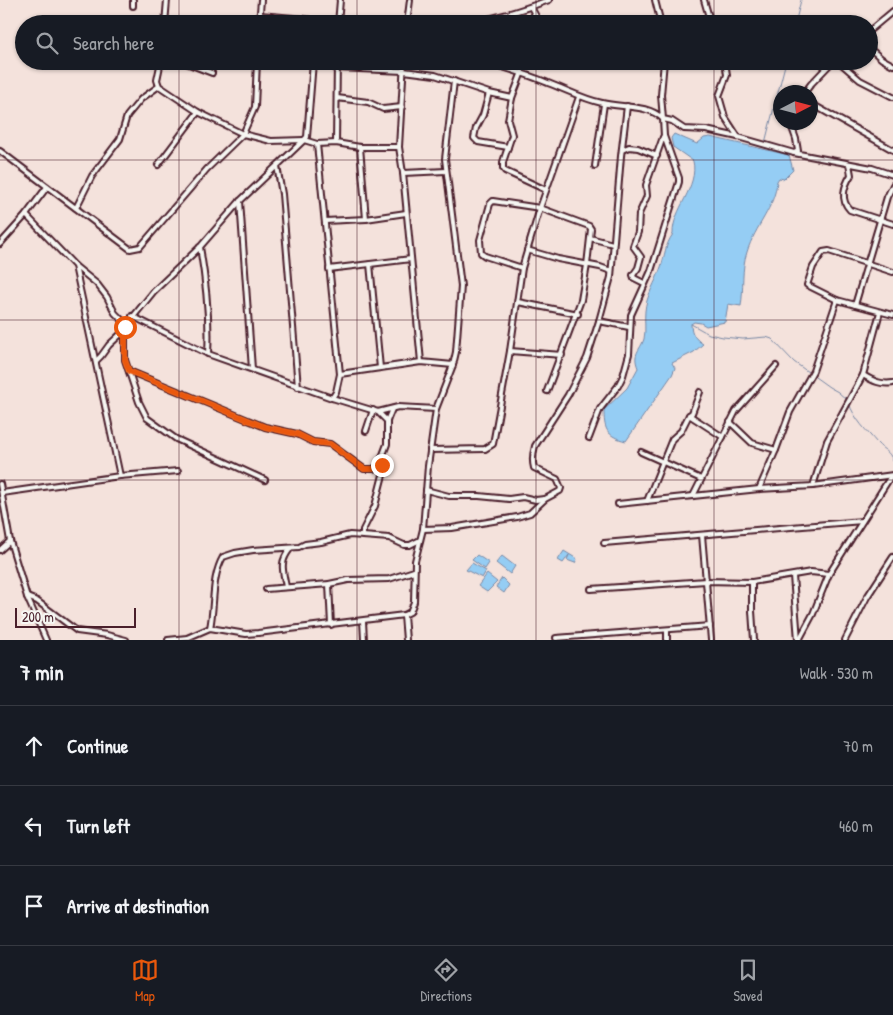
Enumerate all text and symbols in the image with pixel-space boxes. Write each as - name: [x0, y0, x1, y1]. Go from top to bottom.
- search box: [15, 15, 878, 70]
- icon: search: [33, 29, 61, 57]
- text: Search here: [73, 30, 154, 56]
- north arrow: [773, 85, 818, 130]
- route start: [114, 316, 137, 339]
- route end: [371, 454, 394, 477]
- scale bar: [15, 605, 136, 628]
- text: 200 m: [22, 607, 54, 626]
- text: 7 min: [20, 658, 64, 687]
- text: Walk · 530 m: [800, 662, 873, 684]
- icon: ahead: [20, 732, 48, 760]
- text: Continue: [67, 733, 128, 759]
- text: 70 m: [843, 735, 873, 757]
- icon: left: [20, 812, 48, 840]
- text: Turn left: [67, 813, 130, 839]
- text: 460 m: [839, 815, 873, 837]
- icon: arrive: [20, 892, 48, 920]
- text: Arrive at destination: [67, 893, 209, 919]
- tab: Map: [131, 956, 159, 1005]
- tab: Directions: [420, 956, 472, 1005]
- tab: Saved: [734, 956, 762, 1005]

